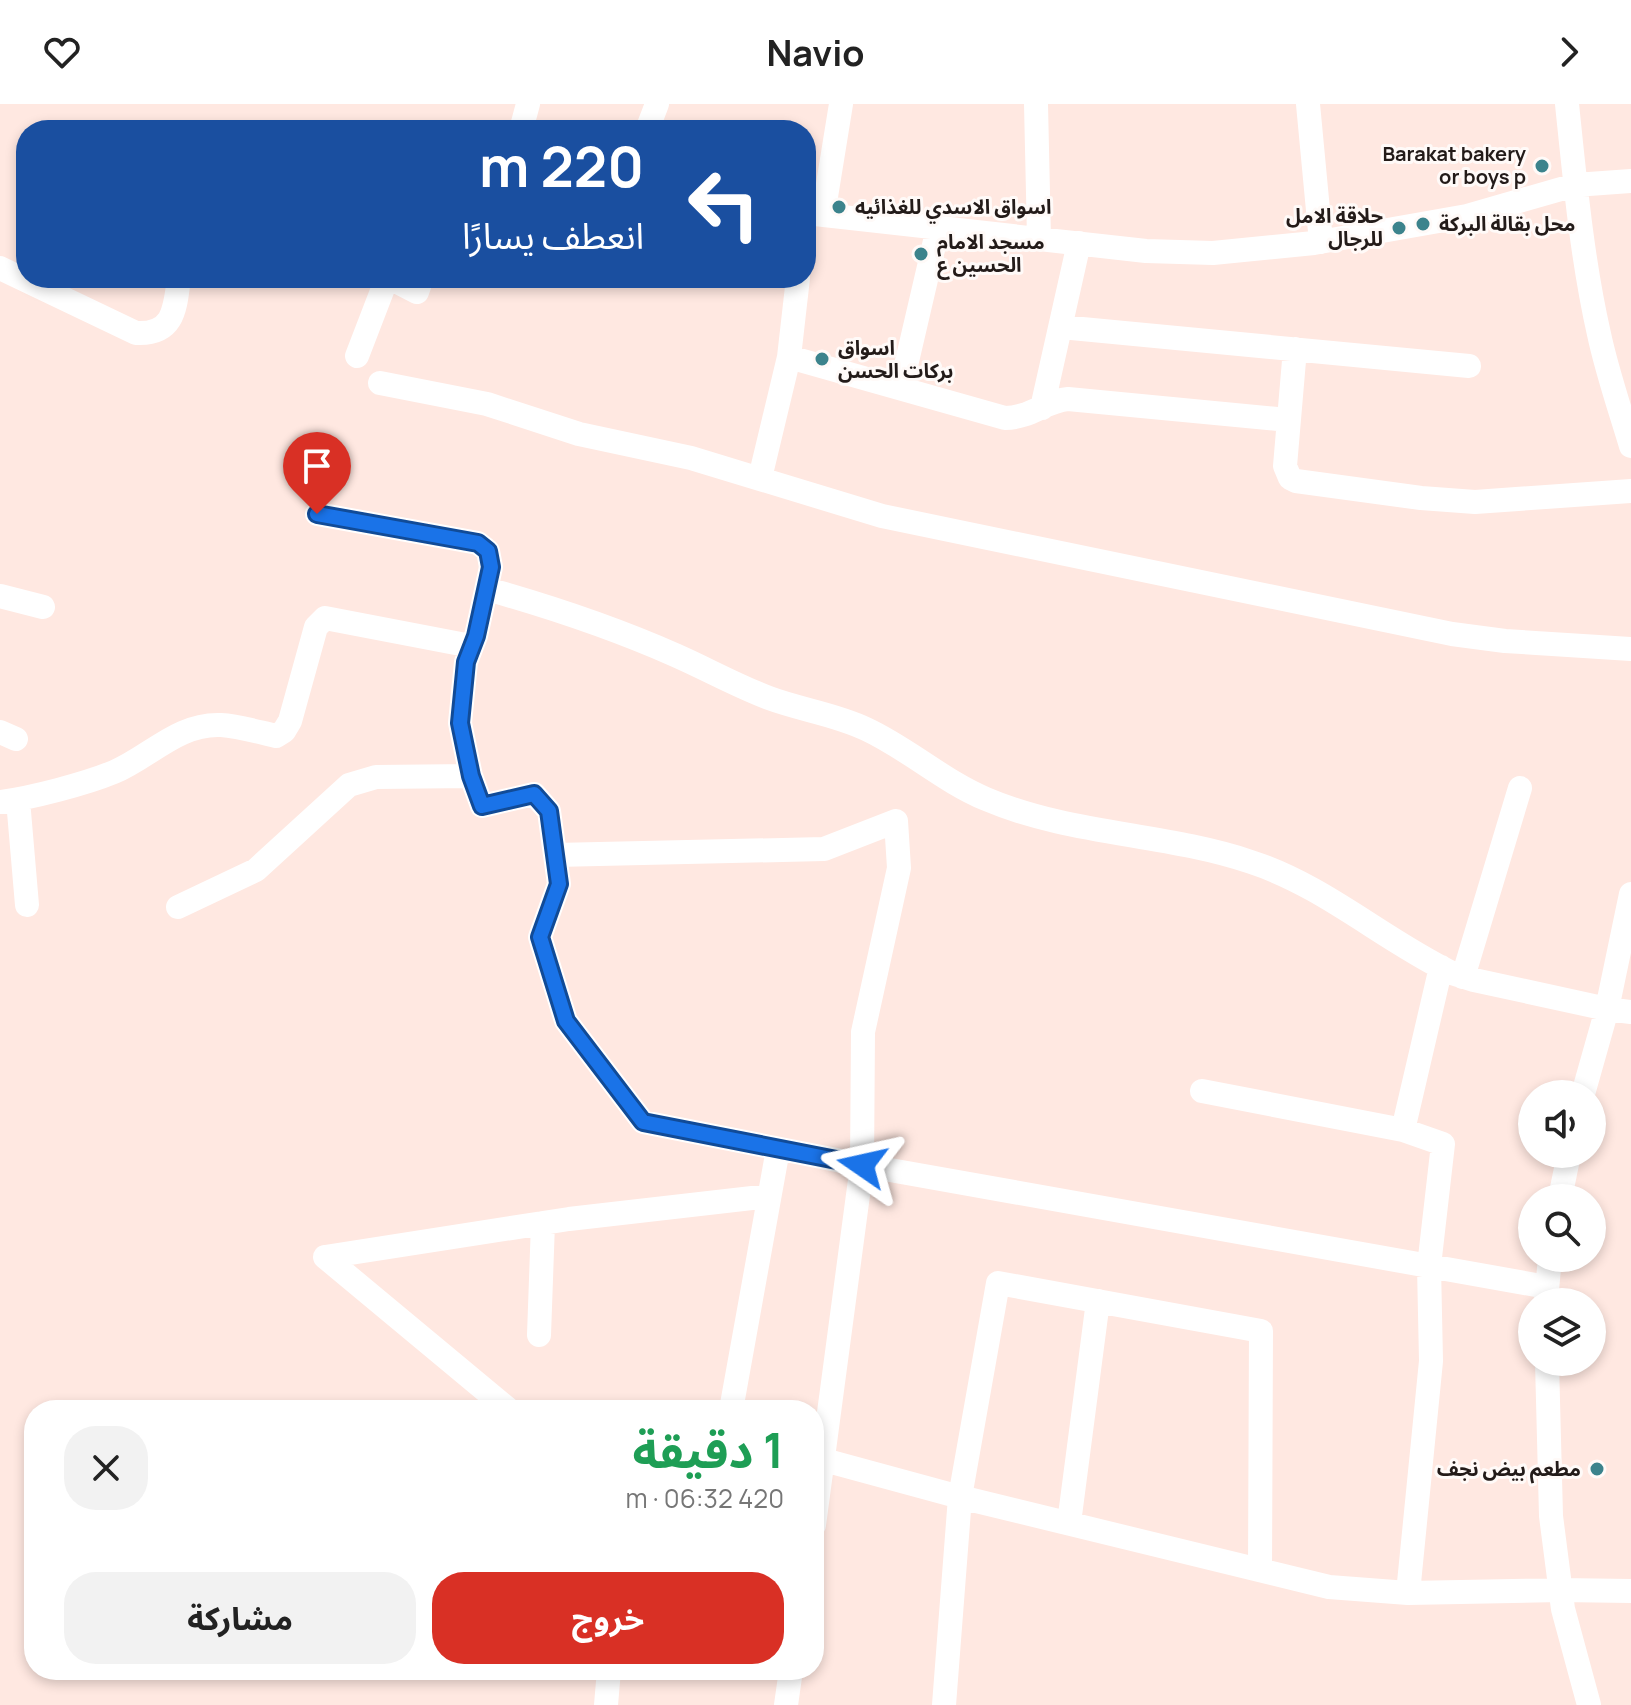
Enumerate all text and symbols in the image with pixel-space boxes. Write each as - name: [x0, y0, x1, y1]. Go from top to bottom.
- text: Navio: [766, 28, 865, 77]
- icon: heart: [40, 30, 84, 74]
- icon: forward: [1547, 30, 1591, 74]
- text: 220 m: [479, 127, 644, 204]
- place label: Barakat bakery or boys p: [1382, 140, 1527, 190]
- icon: left: [672, 152, 776, 256]
- marker: Barakat bakery or boys p: [1533, 157, 1551, 175]
- place label: اسواق الاسدي للغذائيه: [855, 193, 1051, 224]
- marker: اسواق الاسدي للغذائيه: [830, 198, 848, 216]
- place label: حلاقة الامل للرجال: [1286, 202, 1383, 252]
- place label: محل بقالة البركة: [1439, 210, 1575, 237]
- text: انعطف يسارًا: [462, 211, 644, 260]
- marker: محل بقالة البركة: [1414, 215, 1432, 233]
- marker: حلاقة الامل للرجال: [1390, 219, 1408, 237]
- place label: مسجد الامام الحسين ع: [937, 228, 1045, 280]
- marker: مسجد الامام الحسين ع: [912, 245, 930, 263]
- place label: اسواق بركات الحسن: [838, 334, 953, 384]
- marker: اسواق بركات الحسن: [813, 350, 831, 368]
- pin: [283, 432, 351, 514]
- icon: arrive: [295, 444, 339, 488]
- map controls: [1518, 1080, 1606, 1376]
- button: sound: [1518, 1080, 1606, 1168]
- position arrow: [820, 1123, 904, 1207]
- button: search: [1518, 1184, 1606, 1272]
- button: layers: [1518, 1288, 1606, 1376]
- text: 1 دقيقة: [633, 1417, 784, 1482]
- button: close: [64, 1426, 148, 1510]
- place label: مطعم بيض نجف: [1437, 1455, 1581, 1484]
- marker: مطعم بيض نجف: [1588, 1460, 1606, 1478]
- text: 420 m · 06:32: [625, 1480, 784, 1516]
- button: مشاركة: [64, 1572, 416, 1664]
- button: خروج: [432, 1572, 784, 1664]

